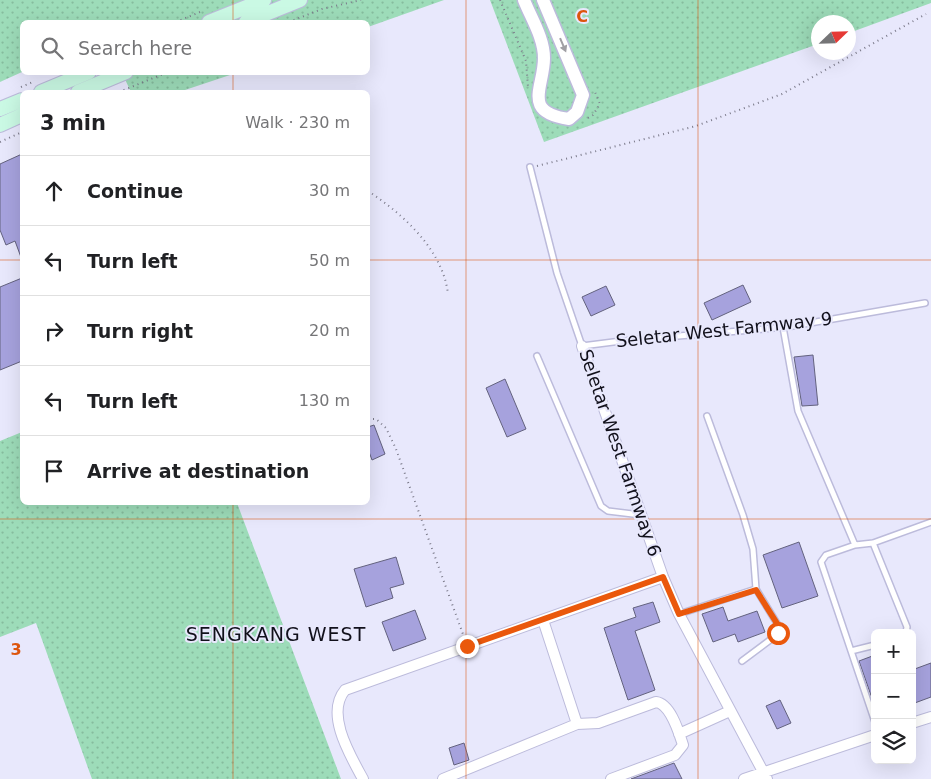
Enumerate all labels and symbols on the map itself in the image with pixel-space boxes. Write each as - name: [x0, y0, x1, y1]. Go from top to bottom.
- text: C: [576, 7, 588, 26]
- north arrow: [811, 15, 856, 60]
- one-way arrow: [559, 38, 567, 52]
- street label: Seletar West Farmway 9: [615, 308, 833, 351]
- street label: Seletar West Farmway 6: [575, 347, 666, 559]
- route start: [767, 622, 790, 645]
- district label: SENGKANG WEST: [186, 623, 366, 645]
- route end: [456, 635, 479, 658]
- text: 3: [10, 640, 22, 659]

